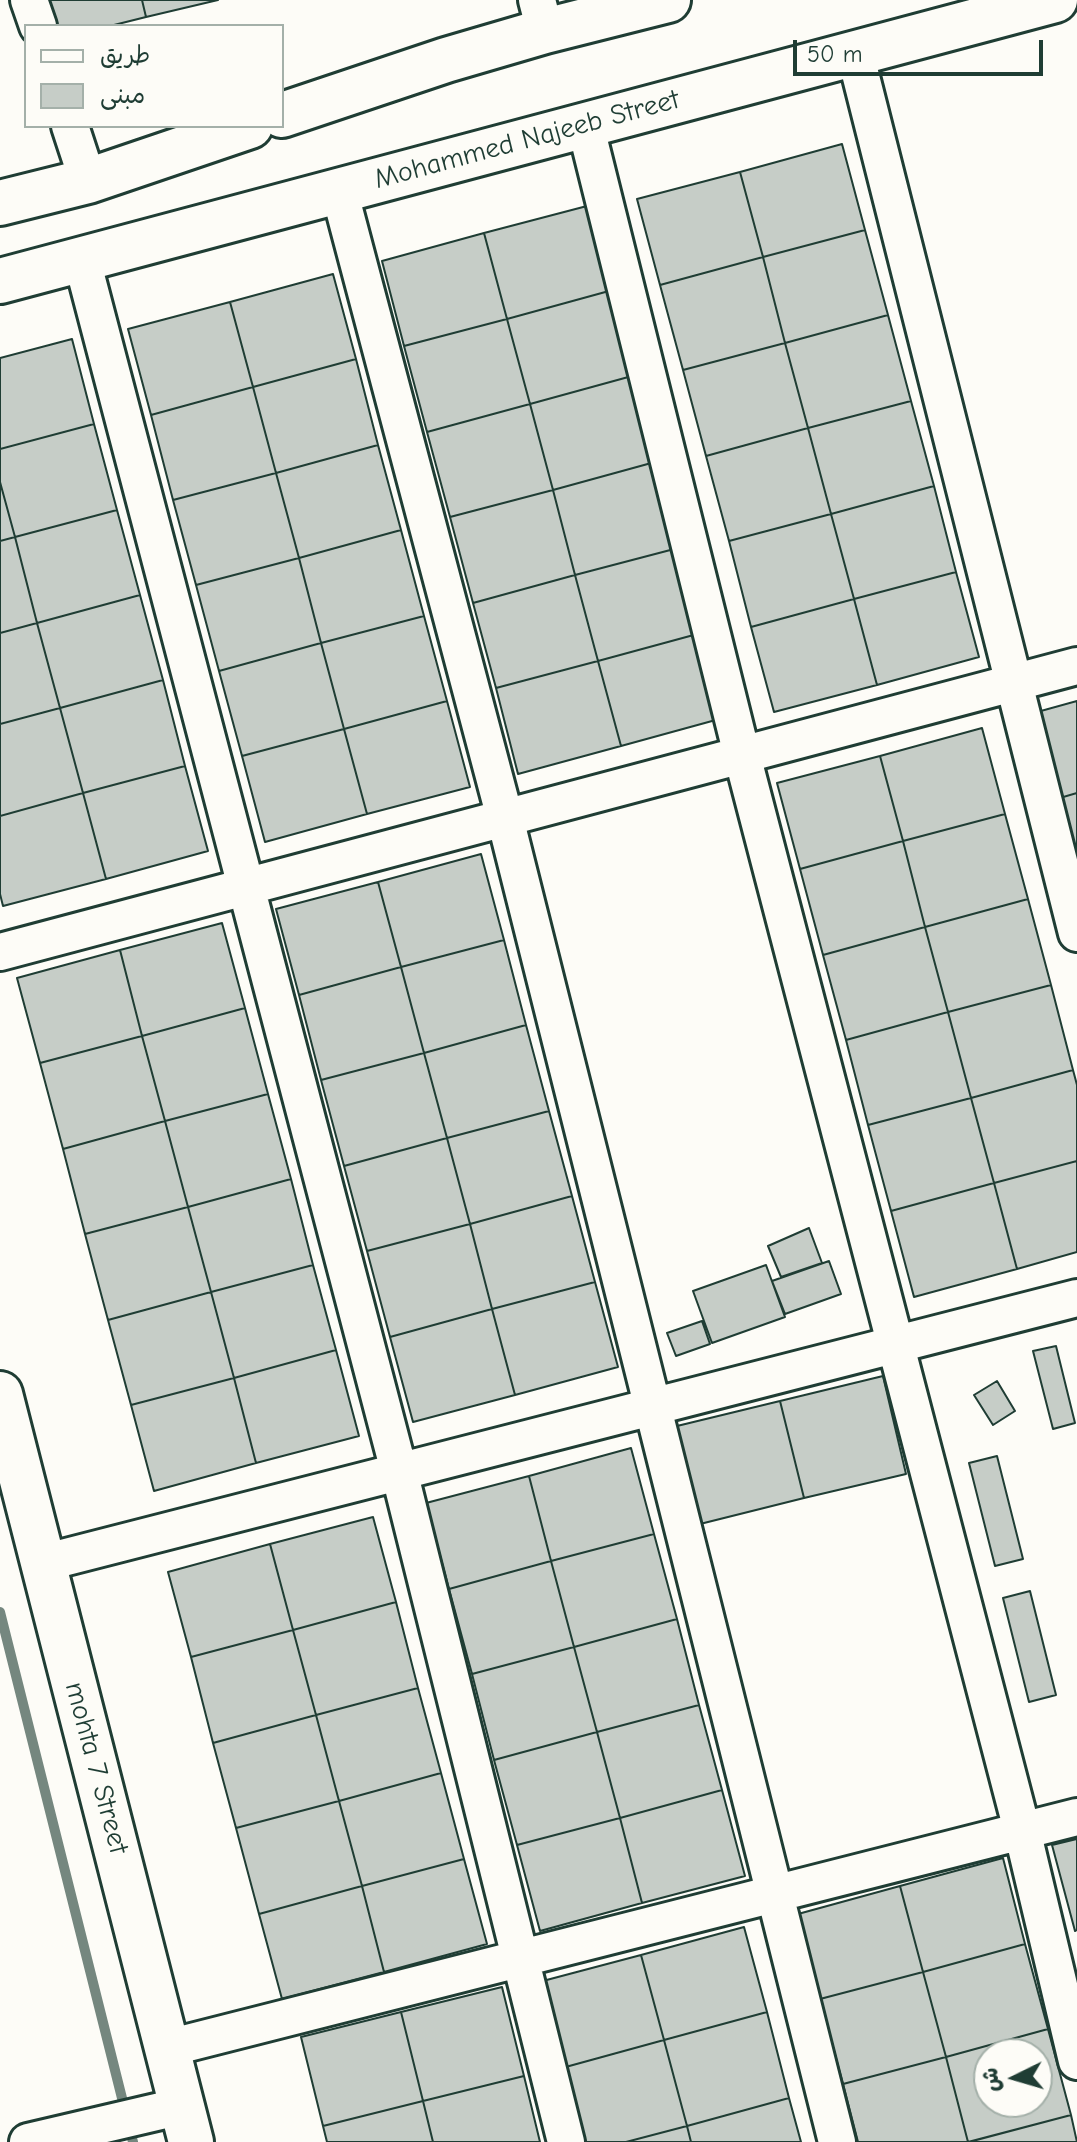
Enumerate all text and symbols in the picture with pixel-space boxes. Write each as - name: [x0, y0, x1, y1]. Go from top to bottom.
- legend: [24, 24, 284, 128]
- scale bar: [797, 24, 1047, 74]
- text: 50 m: [807, 40, 863, 68]
- text: طريق: [100, 41, 150, 69]
- text: مبنى: [100, 81, 145, 109]
- street label: Mohammed Najeeb Street: [371, 83, 683, 197]
- street label: mohta 7 Street: [57, 1678, 135, 1858]
- north arrow: [973, 2038, 1053, 2118]
- text: ش: [977, 2067, 1005, 2093]

